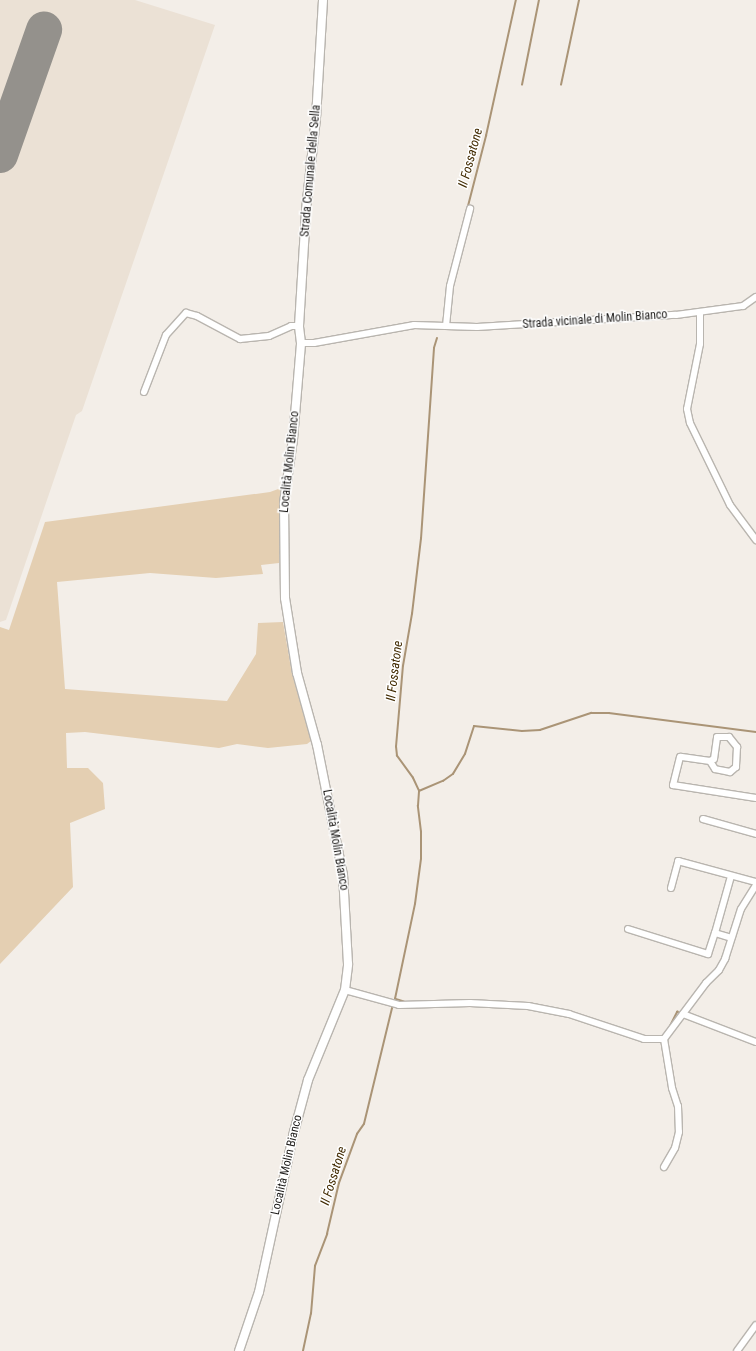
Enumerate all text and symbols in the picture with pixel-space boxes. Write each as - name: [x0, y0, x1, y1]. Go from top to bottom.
- street label: Strada Comunale della Sella: [298, 104, 324, 238]
- water label: Il Fossatone: [456, 127, 486, 189]
- street label: Strada vicinale di Molin Bianco: [522, 308, 668, 332]
- street label: Località Molin Bianco: [277, 410, 303, 514]
- water label: Il Fossatone: [384, 640, 406, 702]
- street label: Località Molin Bianco: [319, 788, 351, 892]
- street label: Località Molin Bianco: [268, 1114, 306, 1216]
- water label: Il Fossatone: [318, 1145, 350, 1207]

